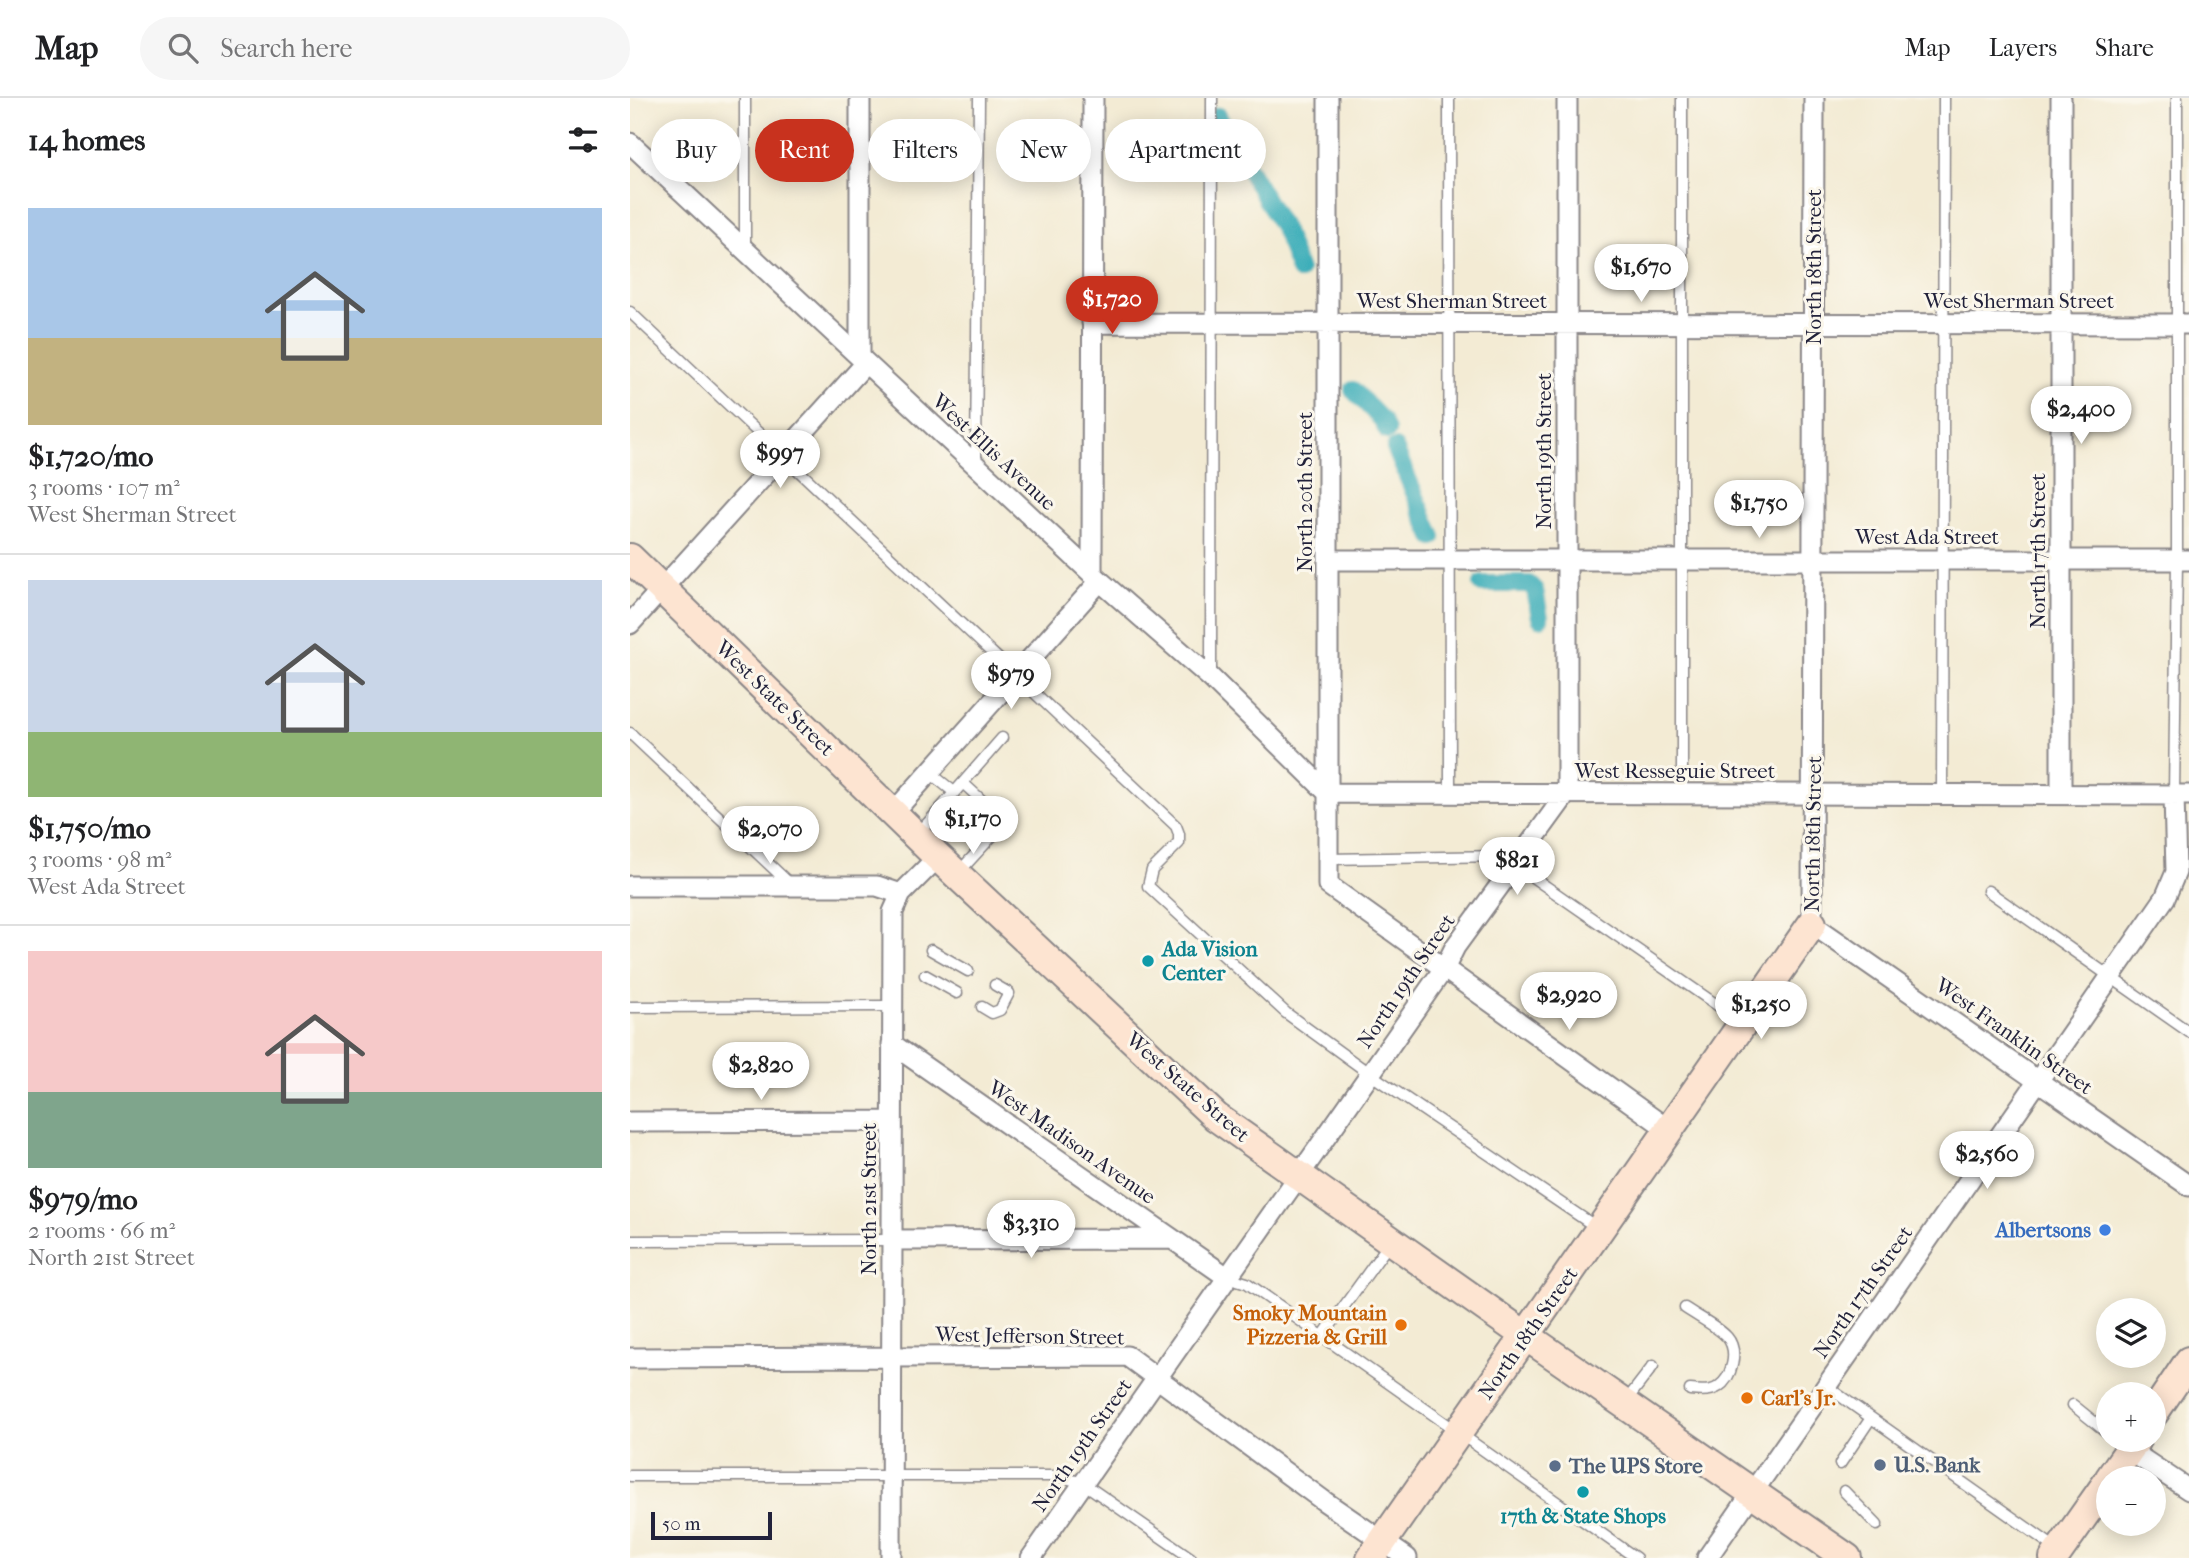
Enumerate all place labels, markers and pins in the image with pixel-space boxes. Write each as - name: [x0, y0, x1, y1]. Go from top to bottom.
- pin: $1,670: [1584, 244, 1698, 304]
- pin: $1,720: [1055, 276, 1169, 336]
- pin: $2,400: [2024, 386, 2138, 446]
- pin: $997: [739, 430, 821, 490]
- pin: $1,750: [1702, 480, 1816, 540]
- pin: $979: [970, 652, 1052, 711]
- pin: $1,170: [916, 796, 1030, 856]
- pin: $2,070: [713, 806, 827, 866]
- pin: $821: [1476, 838, 1558, 897]
- place label: Ada Vision Center: [1160, 937, 1258, 985]
- marker: Ada Vision Center: [1140, 953, 1156, 969]
- pin: $2,920: [1512, 972, 1626, 1032]
- pin: $1,250: [1704, 982, 1818, 1041]
- pin: $2,820: [704, 1042, 818, 1102]
- pin: $2,560: [1930, 1132, 2044, 1191]
- pin: $3,310: [974, 1200, 1088, 1260]
- place label: Albertsons: [1994, 1218, 2091, 1242]
- marker: Albertsons: [2097, 1222, 2113, 1238]
- place label: Smoky Mountain Pizzeria & Grill: [1233, 1301, 1388, 1349]
- marker: Smoky Mountain Pizzeria & Grill: [1393, 1317, 1409, 1333]
- place label: Carl's Jr.: [1761, 1386, 1836, 1410]
- marker: Carl's Jr.: [1739, 1390, 1755, 1406]
- place label: U.S. Bank: [1893, 1453, 1981, 1477]
- place label: The UPS Store: [1568, 1454, 1703, 1478]
- marker: U.S. Bank: [1872, 1457, 1888, 1473]
- marker: The UPS Store: [1547, 1458, 1563, 1474]
- marker: 17th & State Shops: [1575, 1484, 1591, 1500]
- place label: 17th & State Shops: [1500, 1504, 1666, 1528]

